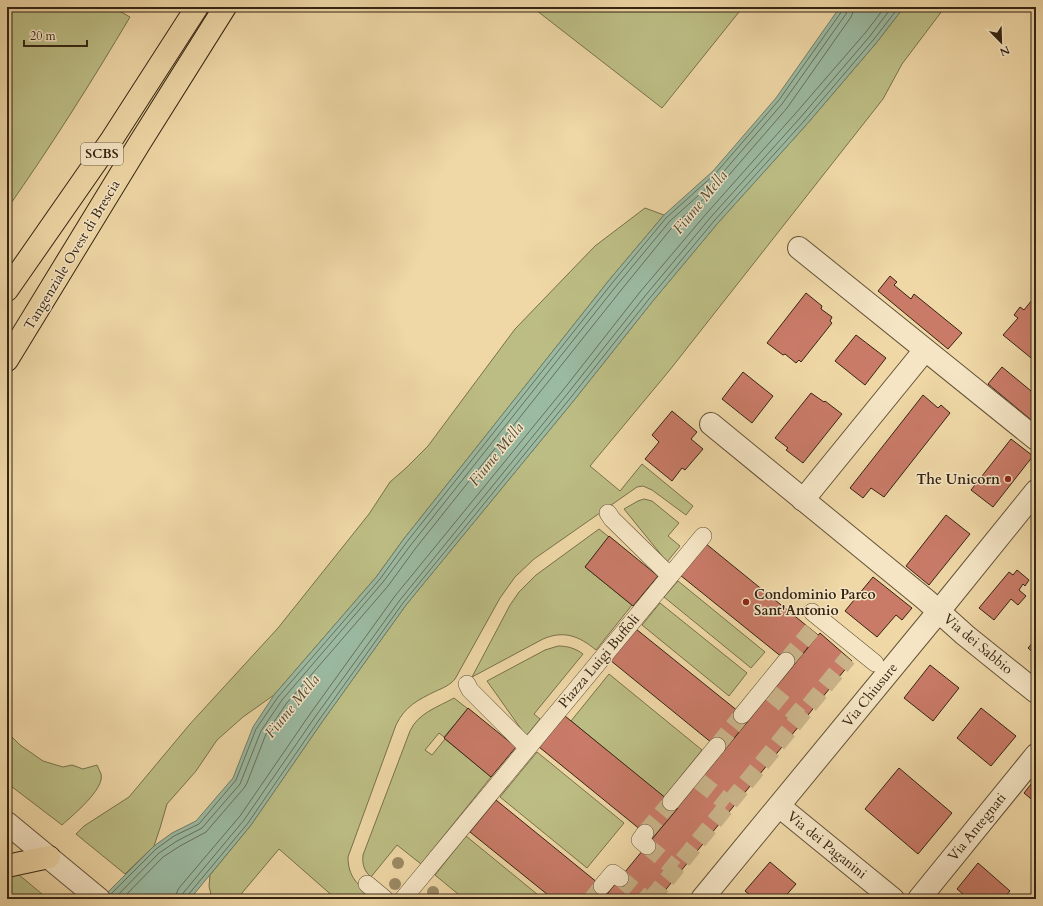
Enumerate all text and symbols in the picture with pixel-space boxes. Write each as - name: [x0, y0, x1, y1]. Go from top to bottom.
- scale bar: [24, 22, 87, 48]
- north arrow: [981, 22, 1021, 62]
- text: 20 m: [30, 28, 57, 44]
- text: N: [997, 42, 1012, 60]
- road number: SCBS: [81, 143, 123, 165]
- water label: Fiume Mella: [668, 166, 732, 238]
- street label: Tangenziale Ovest di Brescia: [20, 176, 124, 334]
- water label: Fiume Mella: [464, 418, 528, 490]
- place label: The Unicorn: [916, 470, 1000, 489]
- marker: The Unicorn: [1003, 474, 1013, 484]
- place label: Condominio Parco Sant'Antonio: [754, 585, 876, 620]
- marker: Condominio Parco Sant'Antonio: [741, 597, 751, 607]
- street label: Via dei Sabbio: [939, 609, 1017, 679]
- street label: Piazza Luigi Buffoli: [554, 610, 644, 712]
- street label: Via Chiusure: [838, 659, 902, 731]
- water label: Fiume Mella: [260, 670, 324, 742]
- street label: Via Antegnati: [944, 789, 1011, 865]
- street label: Via dei Paganini: [783, 807, 871, 883]

